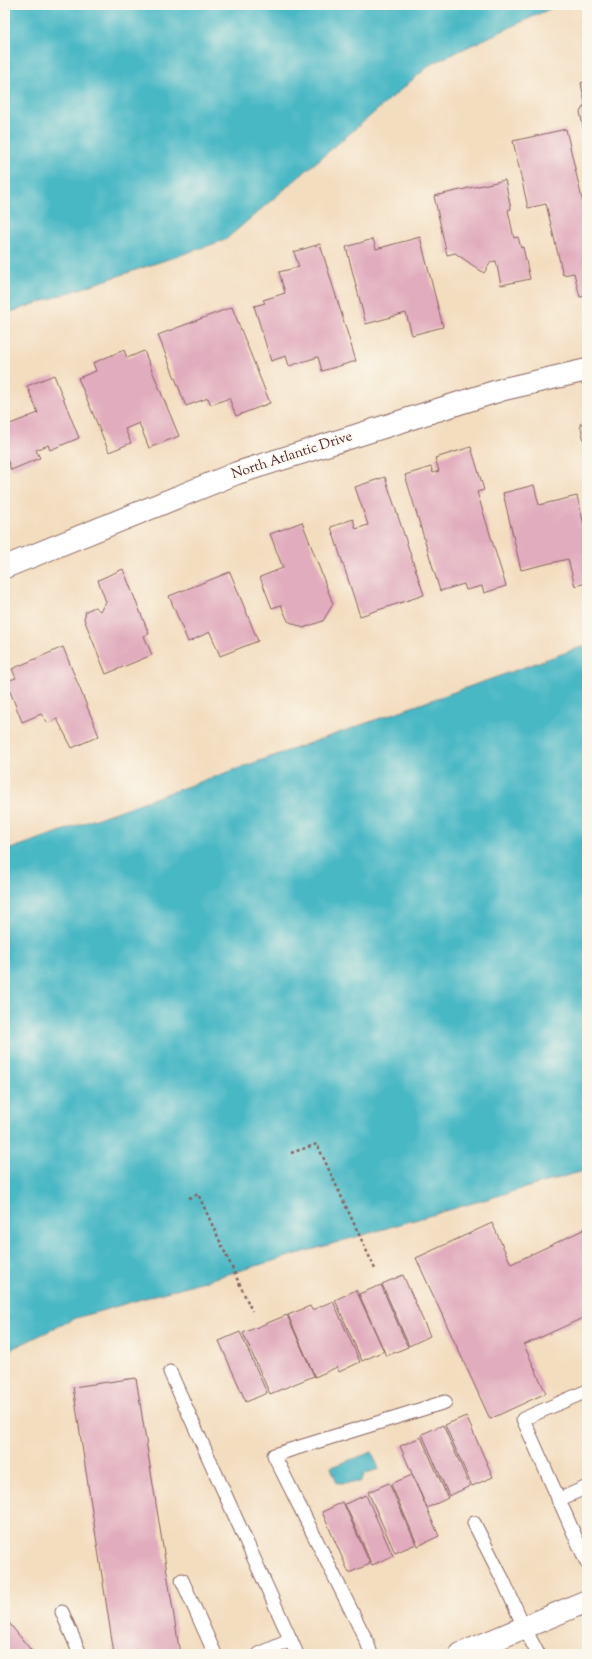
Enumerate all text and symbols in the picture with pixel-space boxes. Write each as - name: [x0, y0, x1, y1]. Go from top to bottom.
- street label: North Atlantic Drive: [229, 427, 355, 485]

